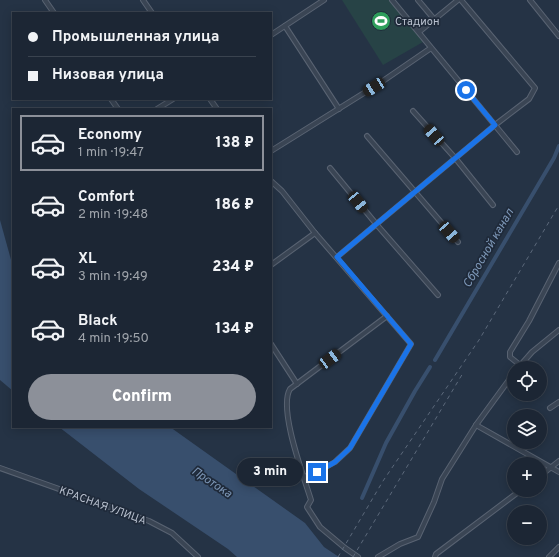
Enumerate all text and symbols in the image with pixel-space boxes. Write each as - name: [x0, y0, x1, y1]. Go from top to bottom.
- sports icon: Стадион: [370, 10, 392, 32]
- place label: Стадион: [395, 15, 440, 29]
- text: Промышленная улица: [52, 28, 219, 47]
- text: Низовая улица: [52, 66, 164, 85]
- car: [361, 76, 387, 98]
- route start: [457, 81, 475, 99]
- car: [422, 122, 446, 148]
- icon: car: [30, 125, 66, 161]
- text: Economy: [78, 126, 142, 145]
- text: 138 ₽: [216, 134, 254, 153]
- text: 1 min · 19:47: [78, 145, 144, 161]
- icon: car: [30, 187, 66, 223]
- text: Comfort: [78, 188, 135, 207]
- car: [346, 189, 370, 215]
- text: 186 ₽: [215, 196, 254, 215]
- water label: Сбросной канал: [460, 205, 518, 291]
- text: 2 min · 19:48: [78, 207, 148, 223]
- car: [437, 219, 461, 245]
- icon: car: [30, 249, 66, 285]
- text: XL: [78, 250, 96, 269]
- text: 234 ₽: [212, 258, 254, 277]
- text: 3 min · 19:49: [78, 269, 148, 285]
- icon: car: [30, 311, 66, 347]
- text: Black: [78, 312, 118, 331]
- text: 134 ₽: [215, 320, 254, 339]
- text: 4 min · 19:50: [78, 331, 149, 347]
- car: [317, 347, 343, 371]
- map controls: [507, 361, 547, 545]
- button: locate: [507, 361, 547, 401]
- button: Confirm: [28, 374, 256, 420]
- button: layers: [507, 409, 547, 449]
- button: +: [507, 457, 547, 497]
- callout: 3 min: [237, 458, 303, 486]
- route end: [308, 463, 326, 481]
- water label: Протока: [188, 464, 235, 503]
- text: 3 min: [253, 464, 287, 480]
- street label: КРАСНАЯ УЛИЦА: [57, 484, 148, 528]
- button: −: [507, 505, 547, 545]

